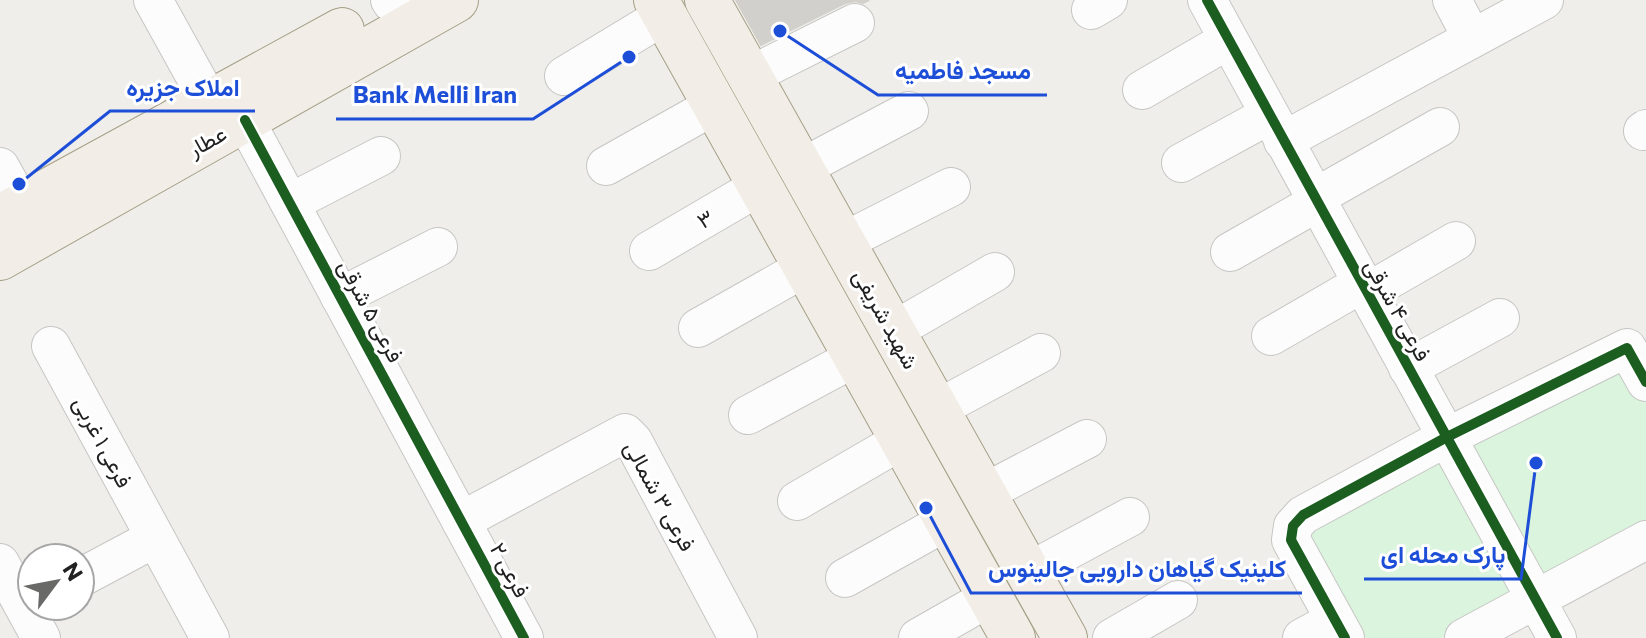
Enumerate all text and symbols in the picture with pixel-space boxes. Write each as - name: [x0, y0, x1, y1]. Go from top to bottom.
- callout: مسجد فاطمیه: [878, 47, 1047, 95]
- text: مسجد فاطمیه: [895, 55, 1031, 85]
- callout: املاک جزیره: [110, 63, 255, 111]
- callout: Bank Melli Iran: [336, 71, 533, 119]
- text: املاک جزیره: [126, 72, 240, 103]
- text: Bank Melli Iran: [353, 79, 517, 108]
- street label: عطار: [182, 119, 231, 163]
- street label: ۳: [692, 203, 718, 234]
- street label: فرعی ۴ شرقی: [1359, 254, 1437, 366]
- street label: فرعی ۵ شرقی: [332, 255, 410, 367]
- street label: شهید شریفی: [847, 264, 925, 374]
- street label: فرعی ۱ غربی: [67, 391, 139, 493]
- street label: فرعی ۳ شمالی: [618, 436, 702, 556]
- callout: پارک محله ای: [1364, 531, 1521, 579]
- street label: فرعی ۲: [484, 538, 536, 602]
- text: پارک محله ای: [1381, 539, 1505, 571]
- north arrow: [16, 542, 96, 622]
- callout: کلینیک گیاهان دارویی جالینوس: [971, 545, 1302, 593]
- text: کلینیک گیاهان دارویی جالینوس: [988, 553, 1286, 584]
- text: N: [58, 557, 89, 585]

